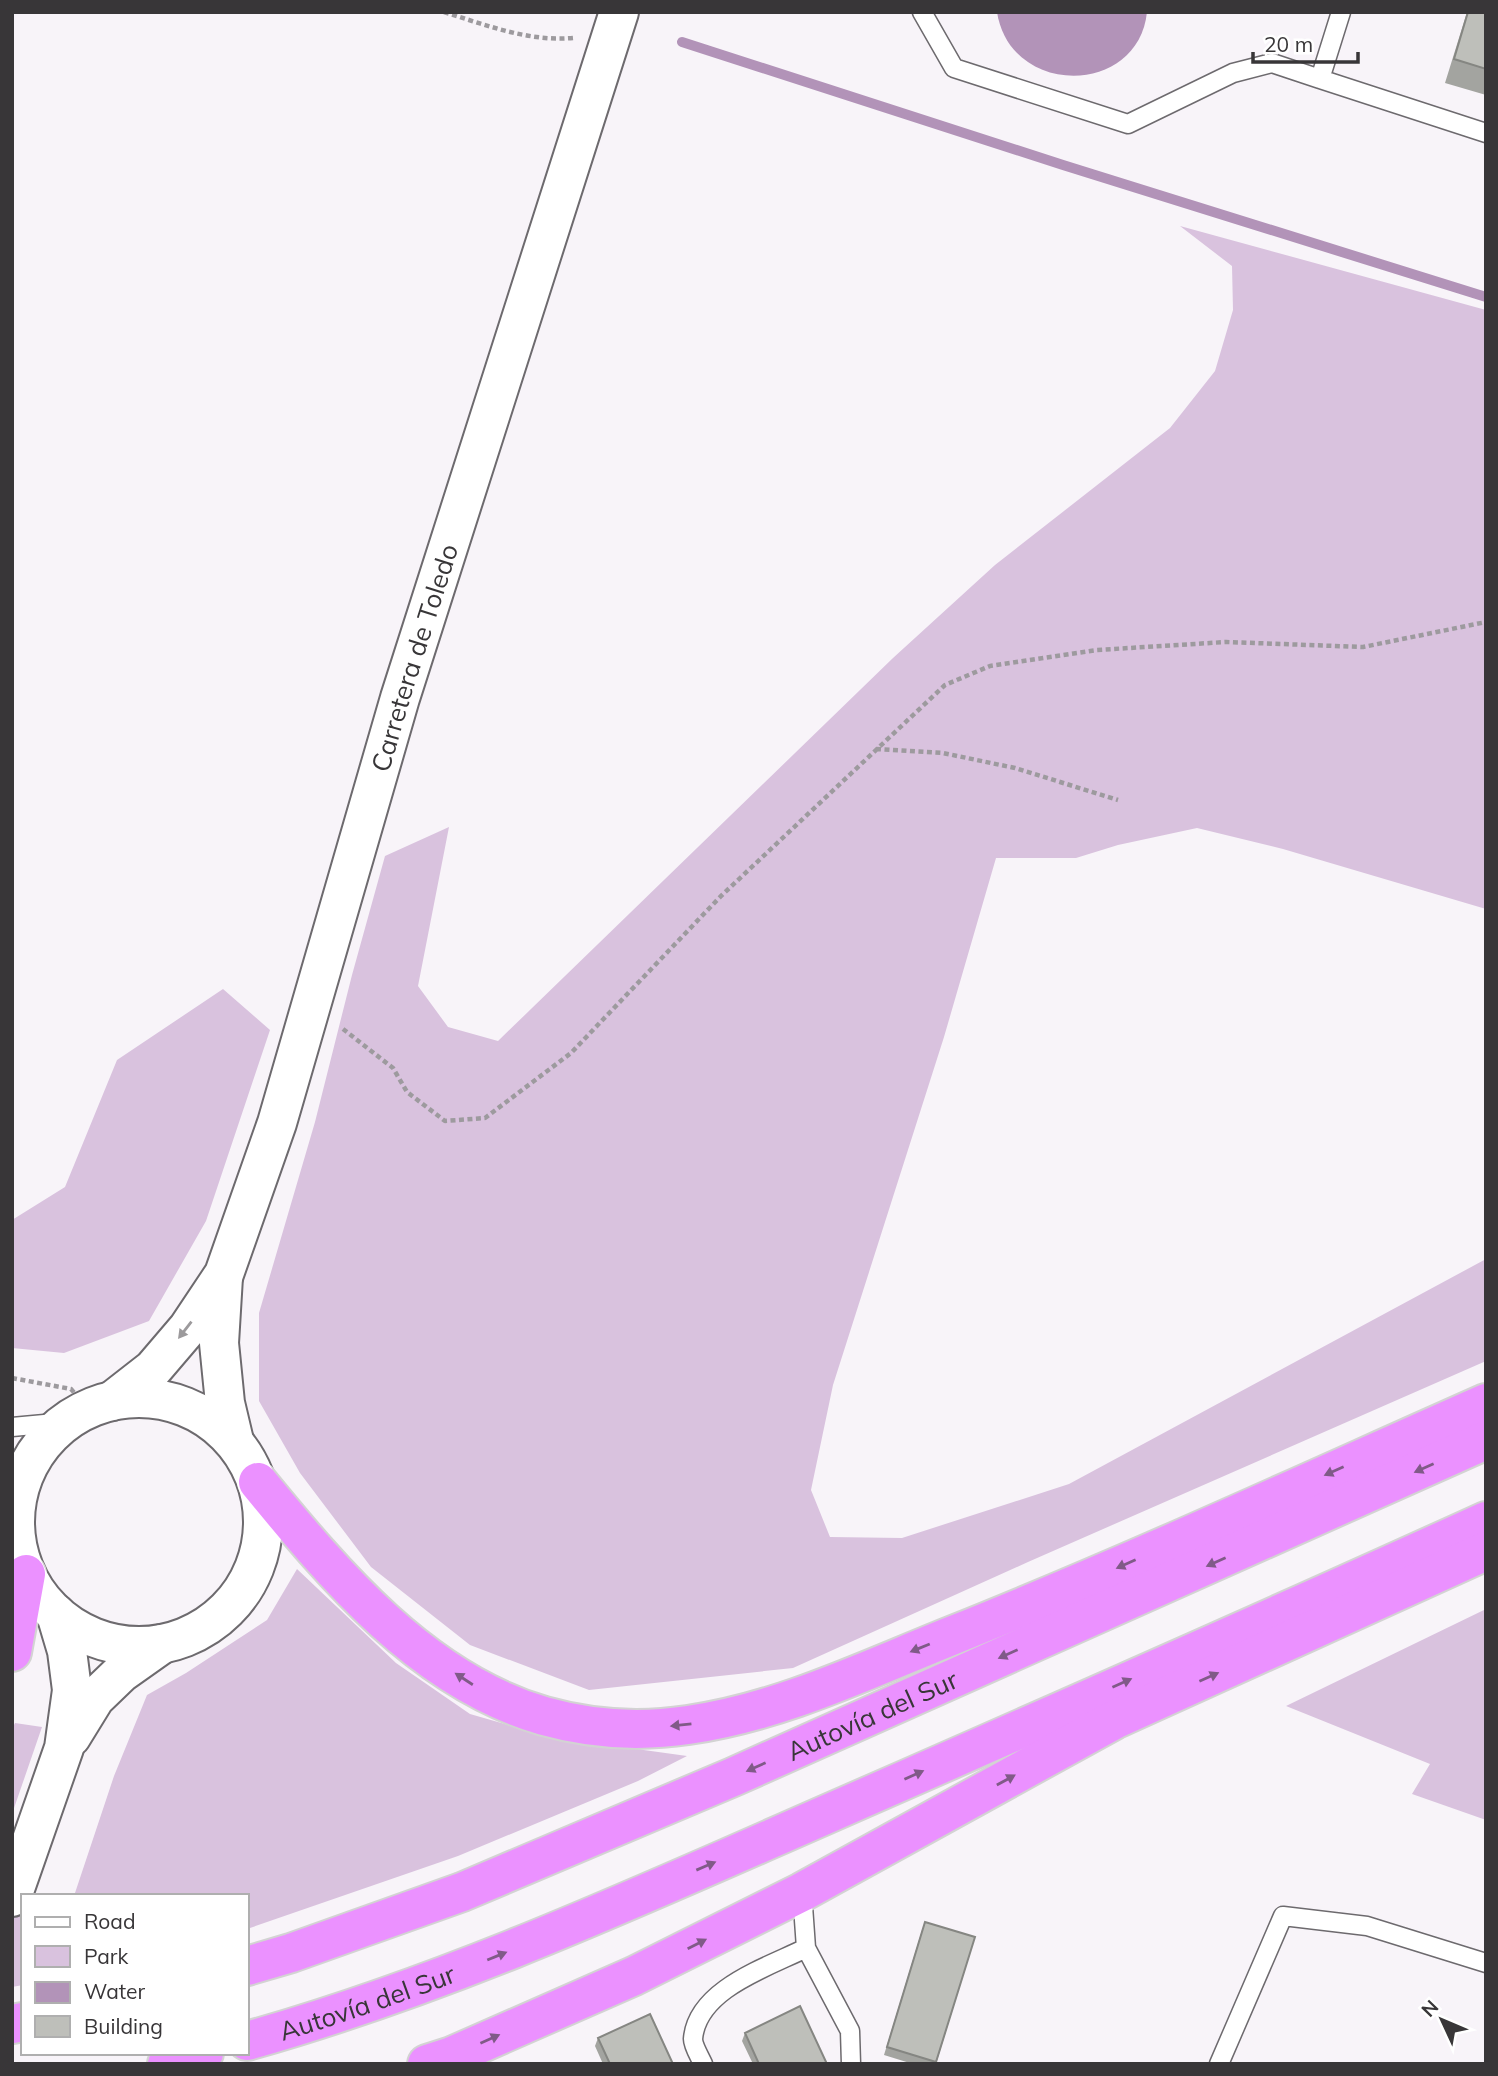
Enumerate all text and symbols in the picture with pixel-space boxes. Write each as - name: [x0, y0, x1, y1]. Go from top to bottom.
- scale bar: [1253, 21, 1358, 65]
- text: 20 m: [1264, 31, 1313, 57]
- street label: Carretera de Toledo: [363, 540, 465, 775]
- one-way arrow: [178, 1321, 193, 1339]
- one-way arrow: [1413, 1463, 1434, 1474]
- one-way arrow: [1324, 1465, 1344, 1477]
- one-way arrow: [1206, 1556, 1226, 1568]
- one-way arrow: [1116, 1558, 1136, 1570]
- one-way arrow: [910, 1643, 931, 1654]
- one-way arrow: [998, 1648, 1018, 1660]
- street label: Autovía del Sur: [781, 1662, 963, 1767]
- one-way arrow: [1199, 1671, 1219, 1683]
- one-way arrow: [454, 1673, 473, 1686]
- one-way arrow: [1112, 1678, 1133, 1689]
- one-way arrow: [670, 1720, 692, 1731]
- one-way arrow: [745, 1762, 766, 1773]
- one-way arrow: [904, 1769, 925, 1780]
- one-way arrow: [996, 1774, 1016, 1785]
- one-way arrow: [696, 1860, 716, 1872]
- legend: [21, 1894, 248, 2055]
- text: Road: [84, 1908, 135, 1934]
- one-way arrow: [687, 1939, 707, 1950]
- text: Park: [84, 1943, 128, 1969]
- one-way arrow: [486, 1950, 507, 1961]
- street label: Autovía del Sur: [275, 1956, 460, 2047]
- text: Water: [84, 1978, 145, 2004]
- north arrow: [1407, 1985, 1477, 2055]
- text: N: [1416, 1995, 1443, 2022]
- text: Building: [84, 2013, 163, 2039]
- one-way arrow: [480, 2033, 501, 2044]

